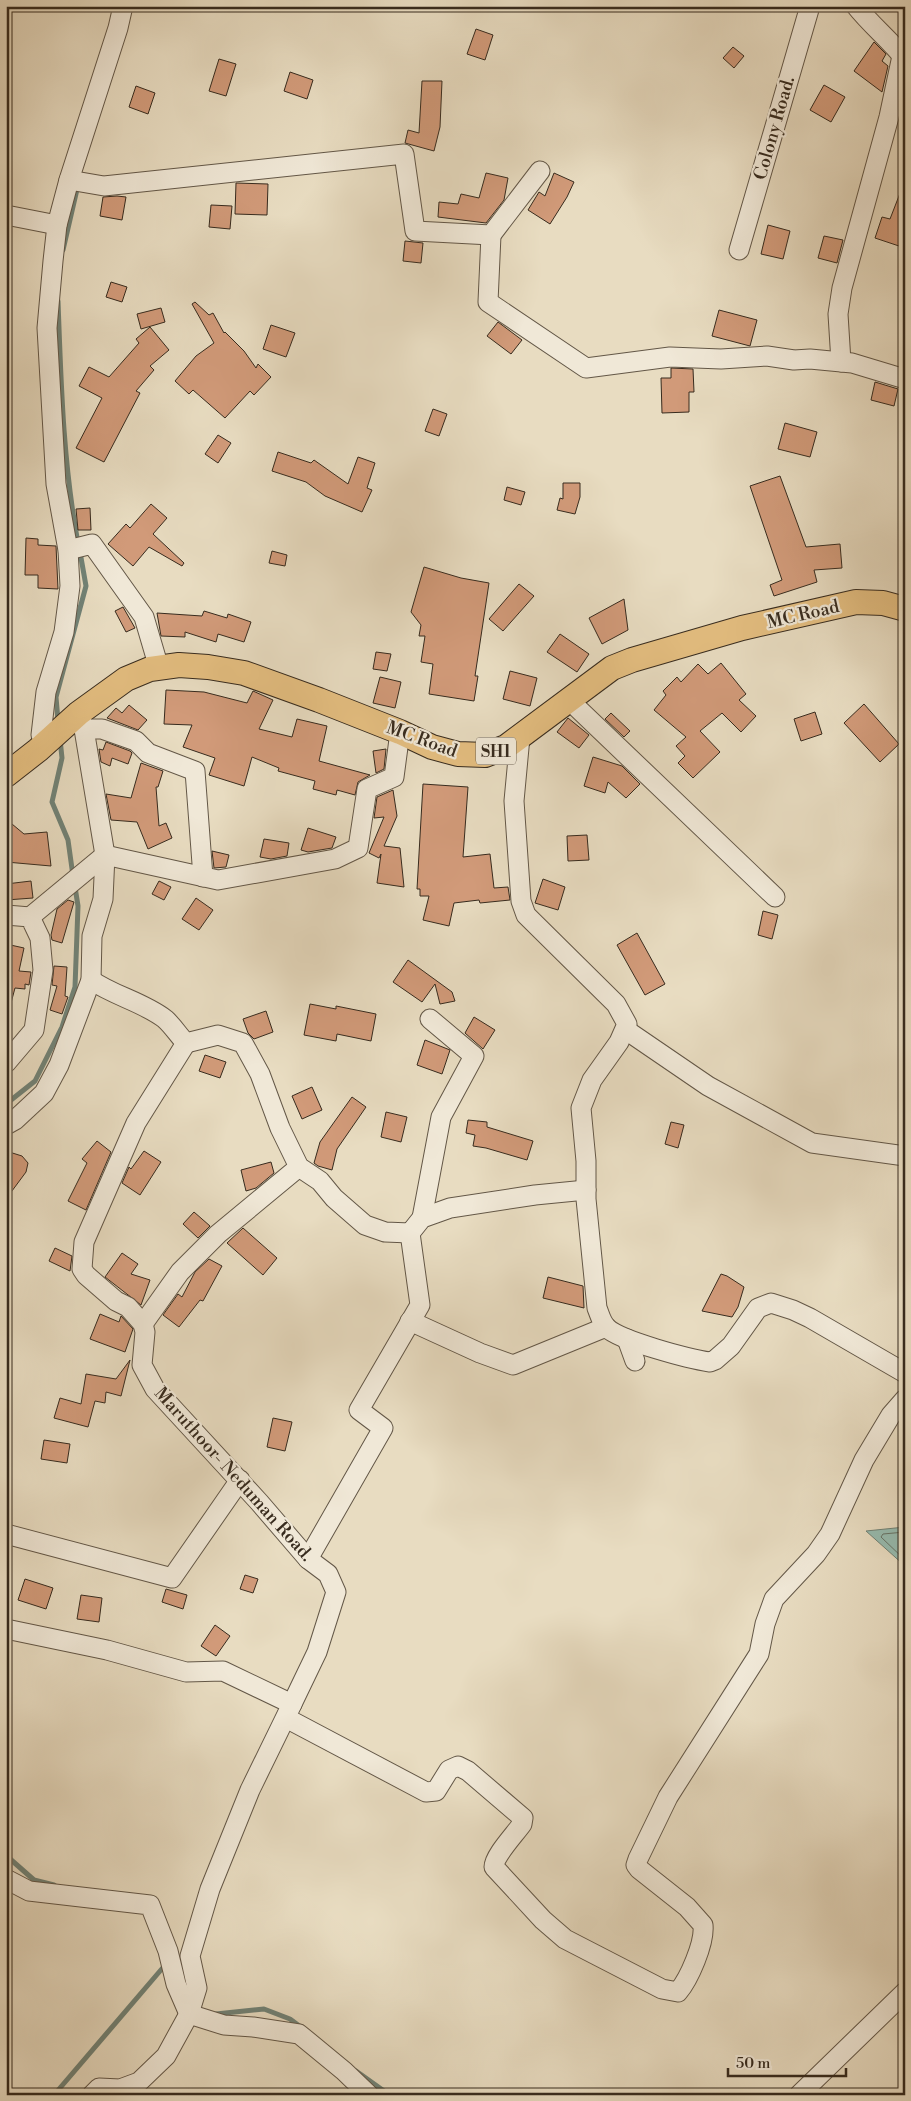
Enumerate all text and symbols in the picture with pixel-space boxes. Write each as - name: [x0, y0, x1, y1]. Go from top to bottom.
- street label: Colony Road.: [749, 74, 800, 183]
- street label: MC Road: [765, 595, 842, 634]
- street label: MC Road: [383, 716, 461, 763]
- road number: SH1: [476, 738, 516, 764]
- street label: Maruthoor- Neduman Road.: [149, 1382, 318, 1566]
- scale bar: [728, 2046, 846, 2078]
- text: 50 m: [736, 2054, 770, 2073]

